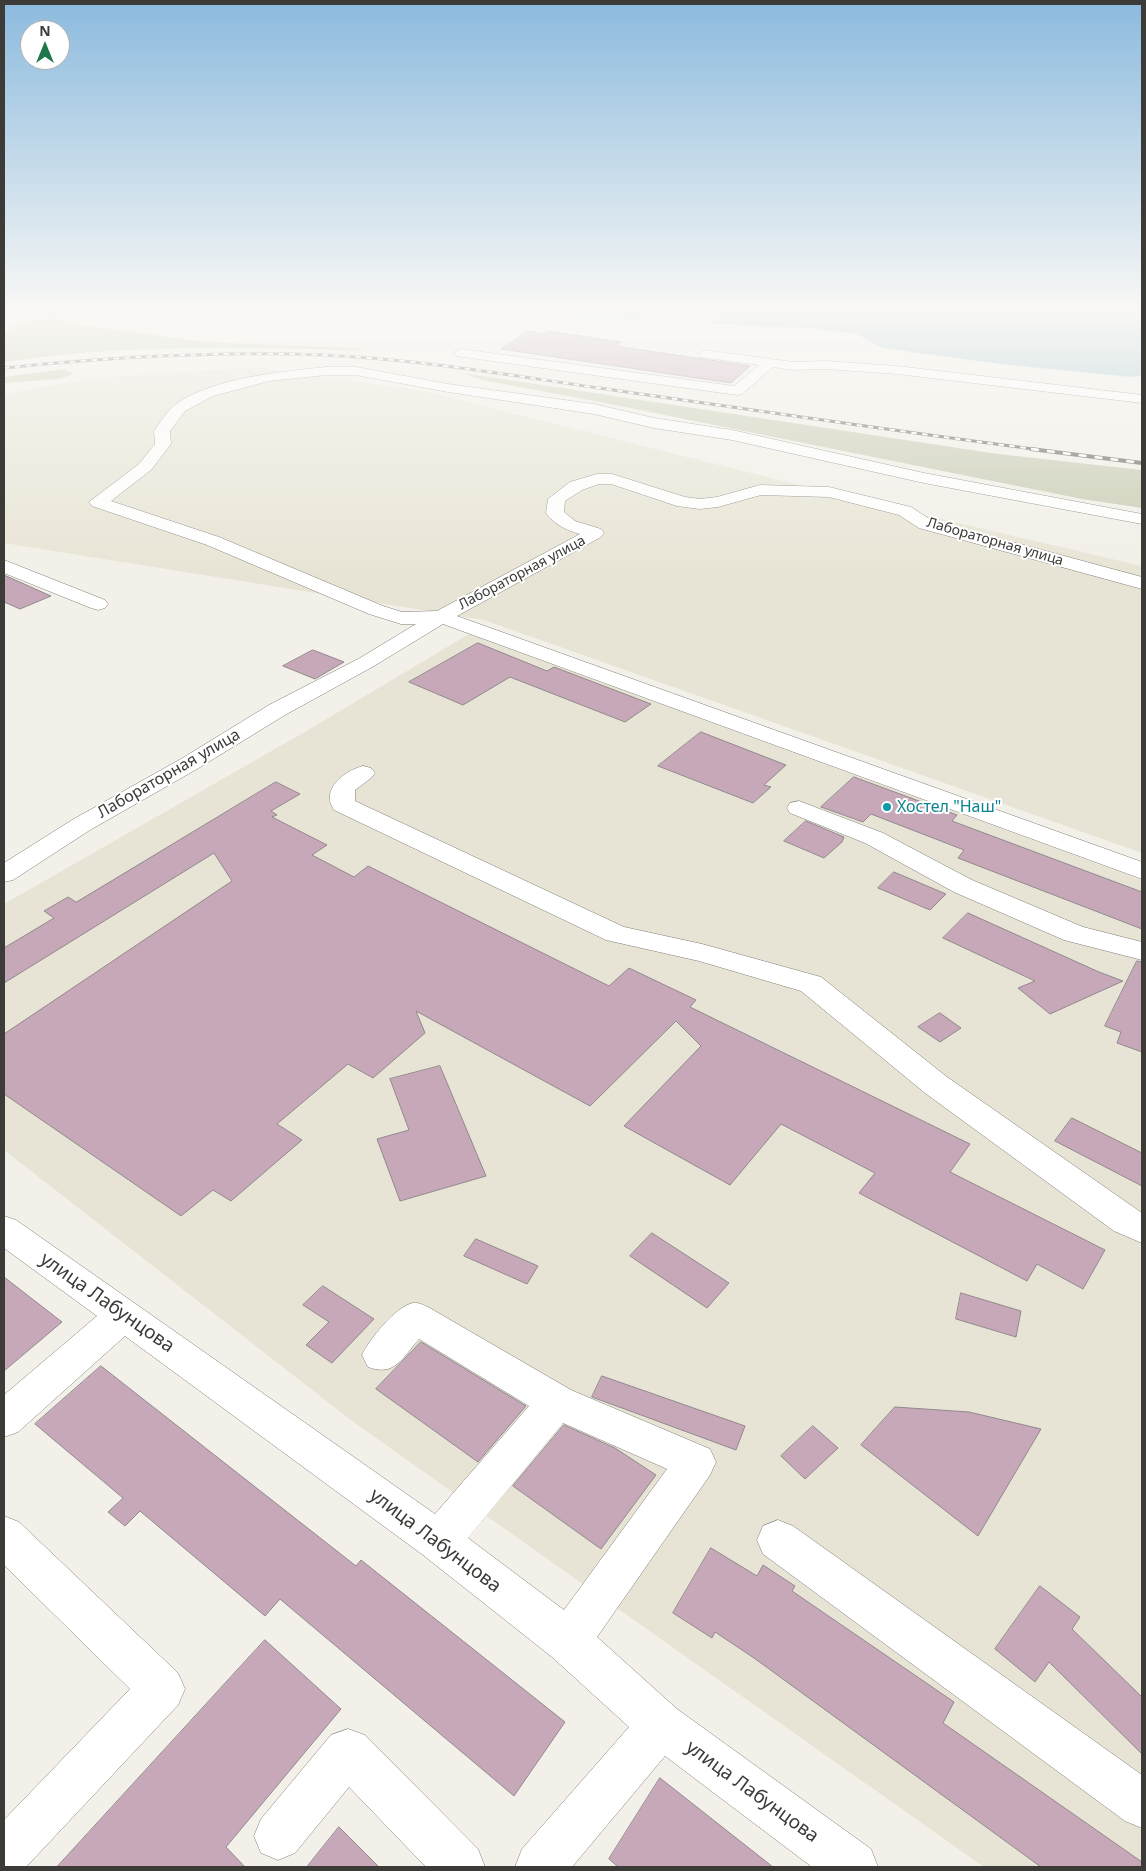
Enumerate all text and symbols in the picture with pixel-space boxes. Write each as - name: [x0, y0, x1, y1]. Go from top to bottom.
- north arrow: [20, 20, 70, 70]
- text: N: [39, 21, 51, 40]
- street label: Лабораторная улица: [925, 514, 1065, 570]
- street label: Лабораторная улица: [456, 532, 588, 614]
- street label: Лабораторная улица: [94, 725, 244, 823]
- place label: Хостел "Наш": [897, 797, 1001, 817]
- marker: Хостел "Наш": [881, 801, 893, 813]
- street label: улица Лабунцова: [35, 1248, 179, 1358]
- street label: улица Лабунцова: [365, 1484, 505, 1598]
- street label: улица Лабунцова: [681, 1736, 823, 1848]

